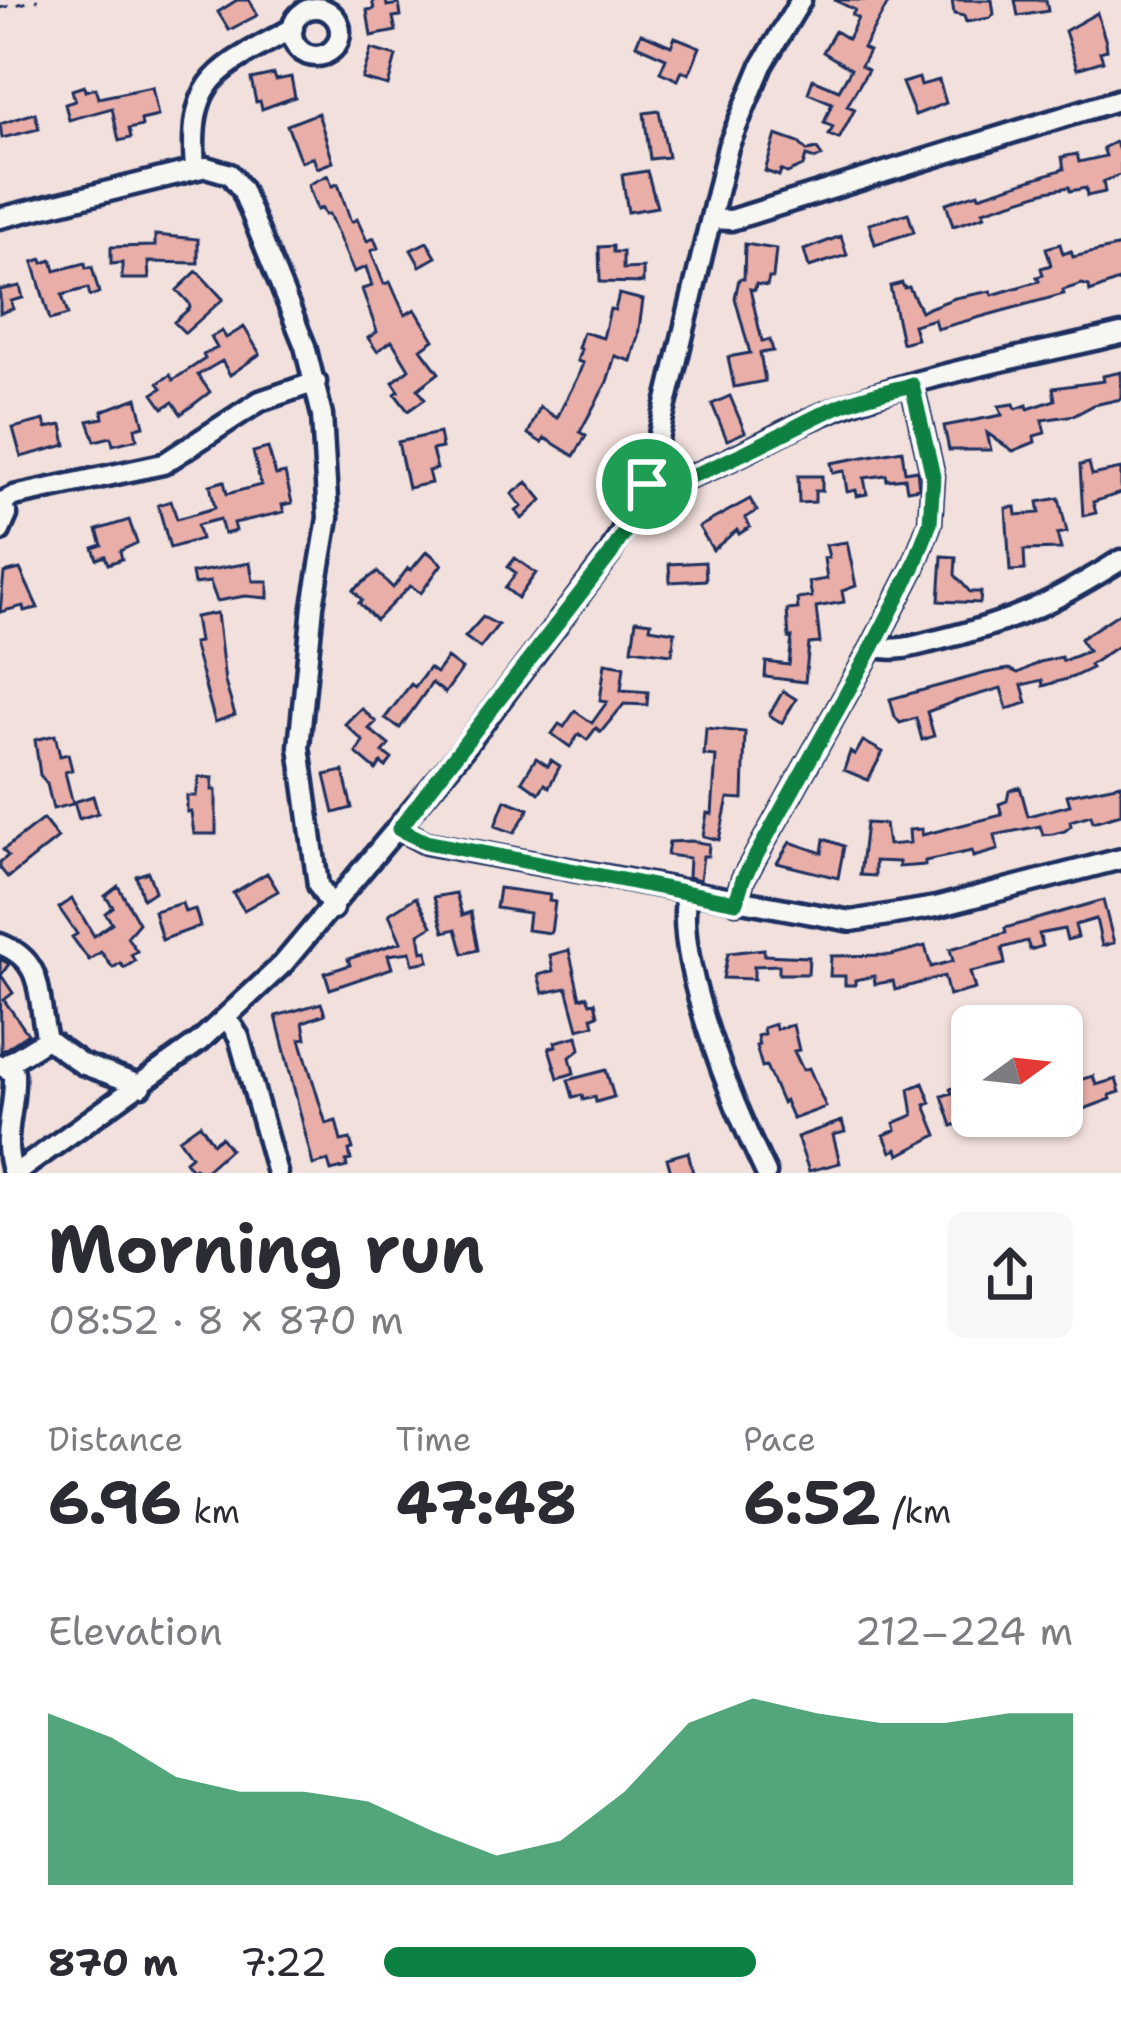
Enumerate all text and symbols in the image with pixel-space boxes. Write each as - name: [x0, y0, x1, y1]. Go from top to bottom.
- pin: [596, 433, 698, 535]
- icon: arrive: [614, 451, 680, 517]
- north arrow: [951, 1005, 1083, 1137]
- map controls: [951, 1005, 1083, 1137]
- text: Morning run: [48, 1205, 484, 1293]
- button: share: [947, 1212, 1073, 1338]
- text: 08:52 · 8 × 870 m: [48, 1294, 404, 1346]
- text: Distance: [48, 1417, 183, 1462]
- text: Time: [396, 1417, 471, 1462]
- text: Pace: [743, 1417, 816, 1462]
- text: 6.96: [48, 1462, 182, 1542]
- text: 47:48: [396, 1462, 577, 1542]
- text: 6:52: [743, 1462, 881, 1542]
- text: km: [182, 1489, 240, 1534]
- text: /km: [881, 1489, 951, 1534]
- text: Elevation: [48, 1605, 223, 1657]
- text: 212–224 m: [854, 1605, 1073, 1657]
- text: 870 m: [48, 1936, 178, 1988]
- text: 7:22: [240, 1936, 327, 1988]

